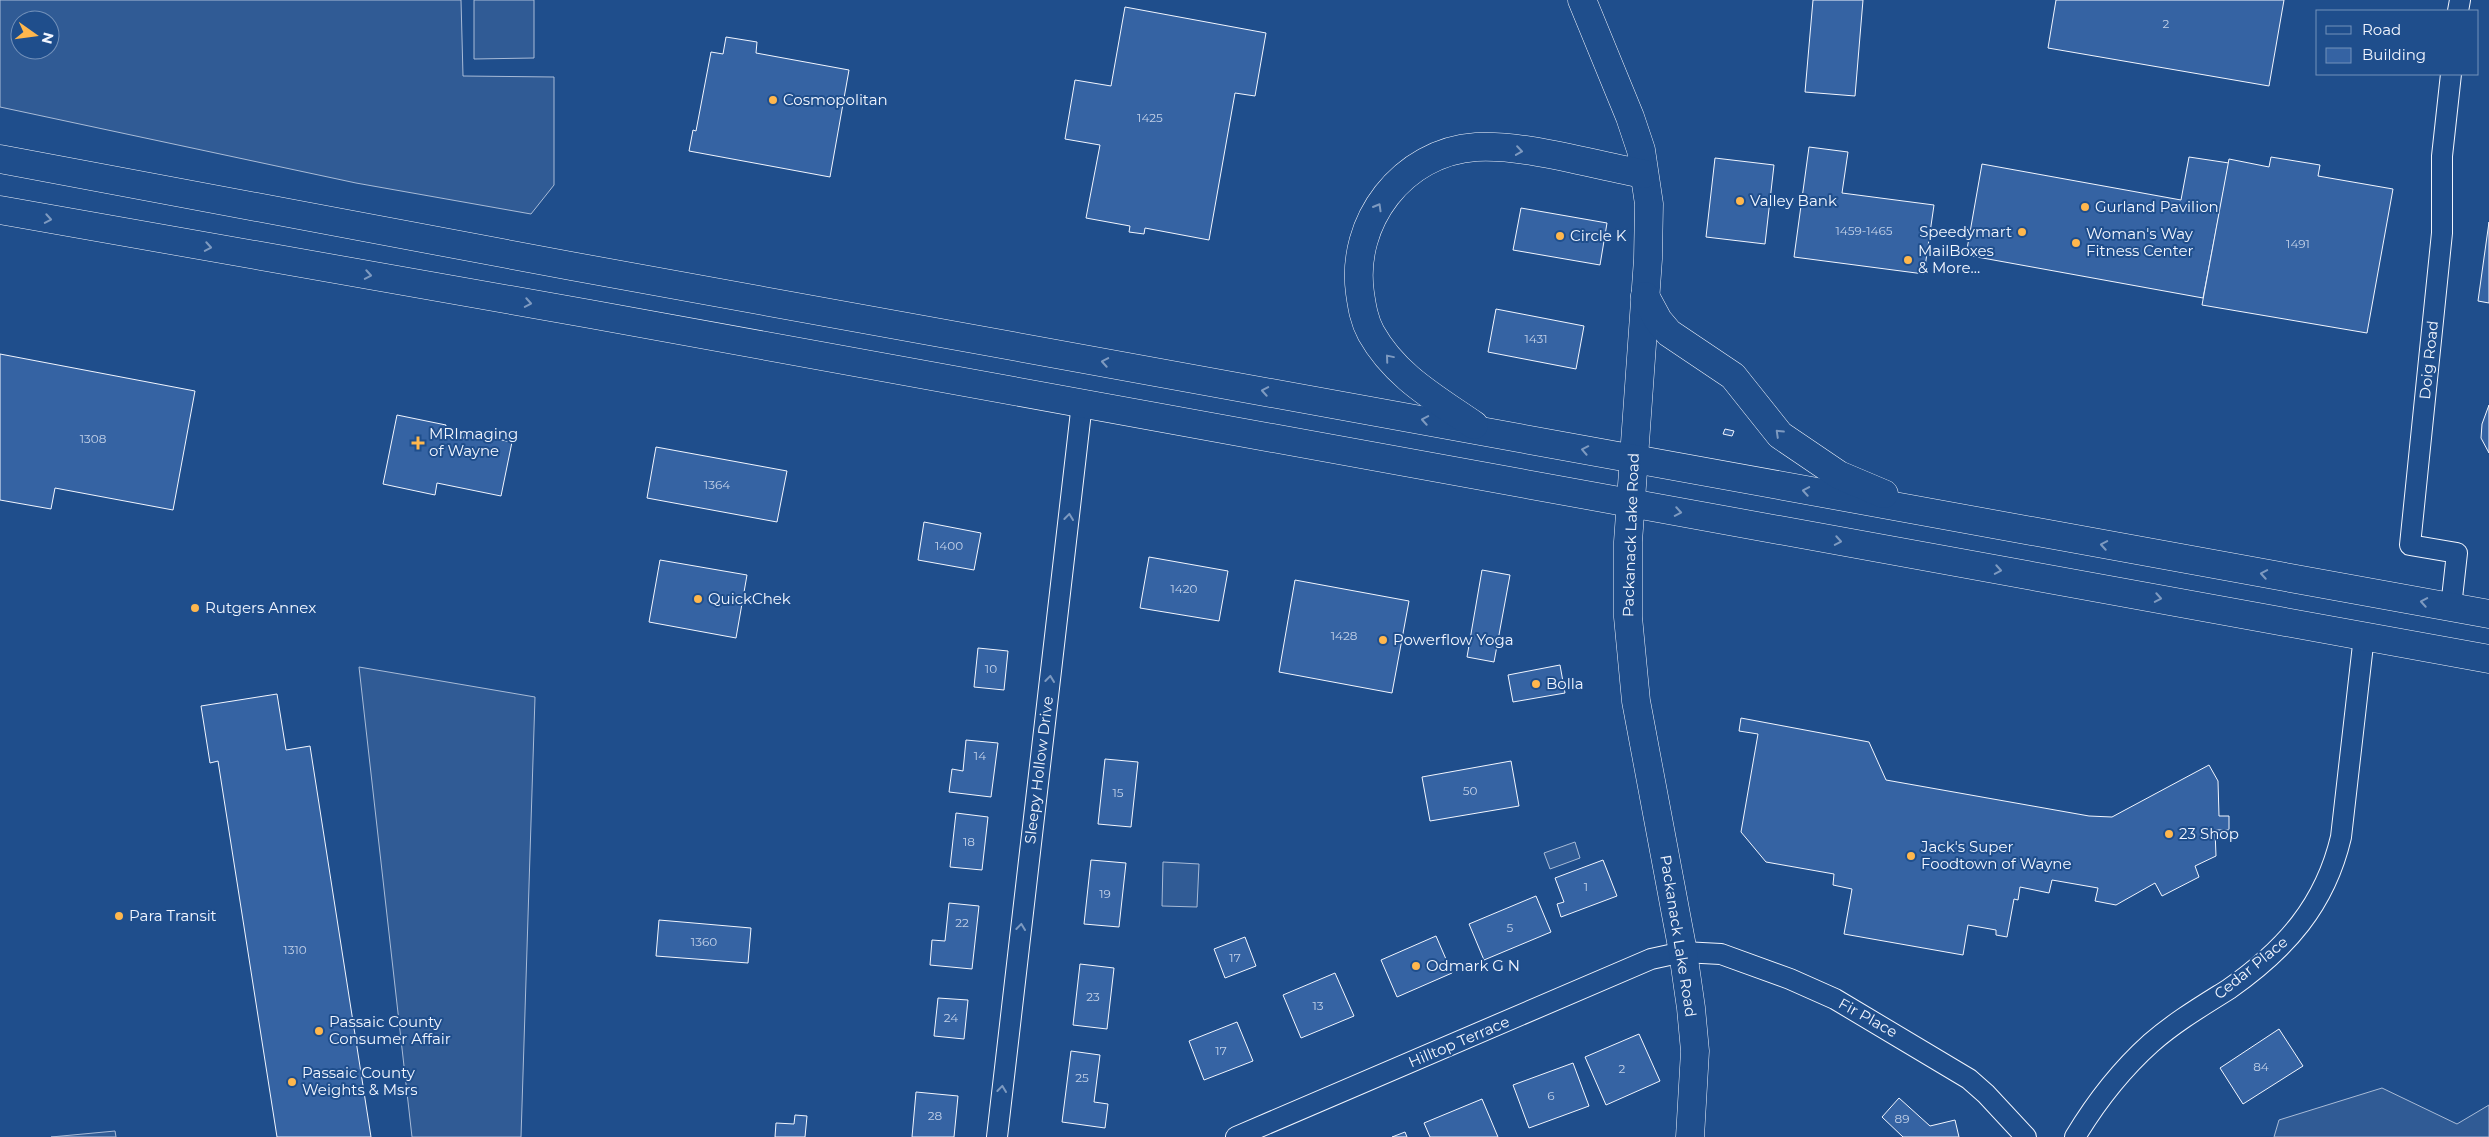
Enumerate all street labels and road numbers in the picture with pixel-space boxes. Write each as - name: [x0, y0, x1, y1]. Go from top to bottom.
- street label: Doig Road: [2415, 320, 2442, 400]
- street label: Packanack Lake Road: [1618, 453, 1643, 617]
- street label: Sleepy Hollow Drive: [1020, 695, 1057, 845]
- street label: Packanack Lake Road: [1656, 853, 1701, 1018]
- street label: Cedar Place: [2210, 932, 2291, 1003]
- street label: Fir Place: [1835, 994, 1901, 1042]
- street label: Hilltop Terrace: [1405, 1012, 1512, 1071]

